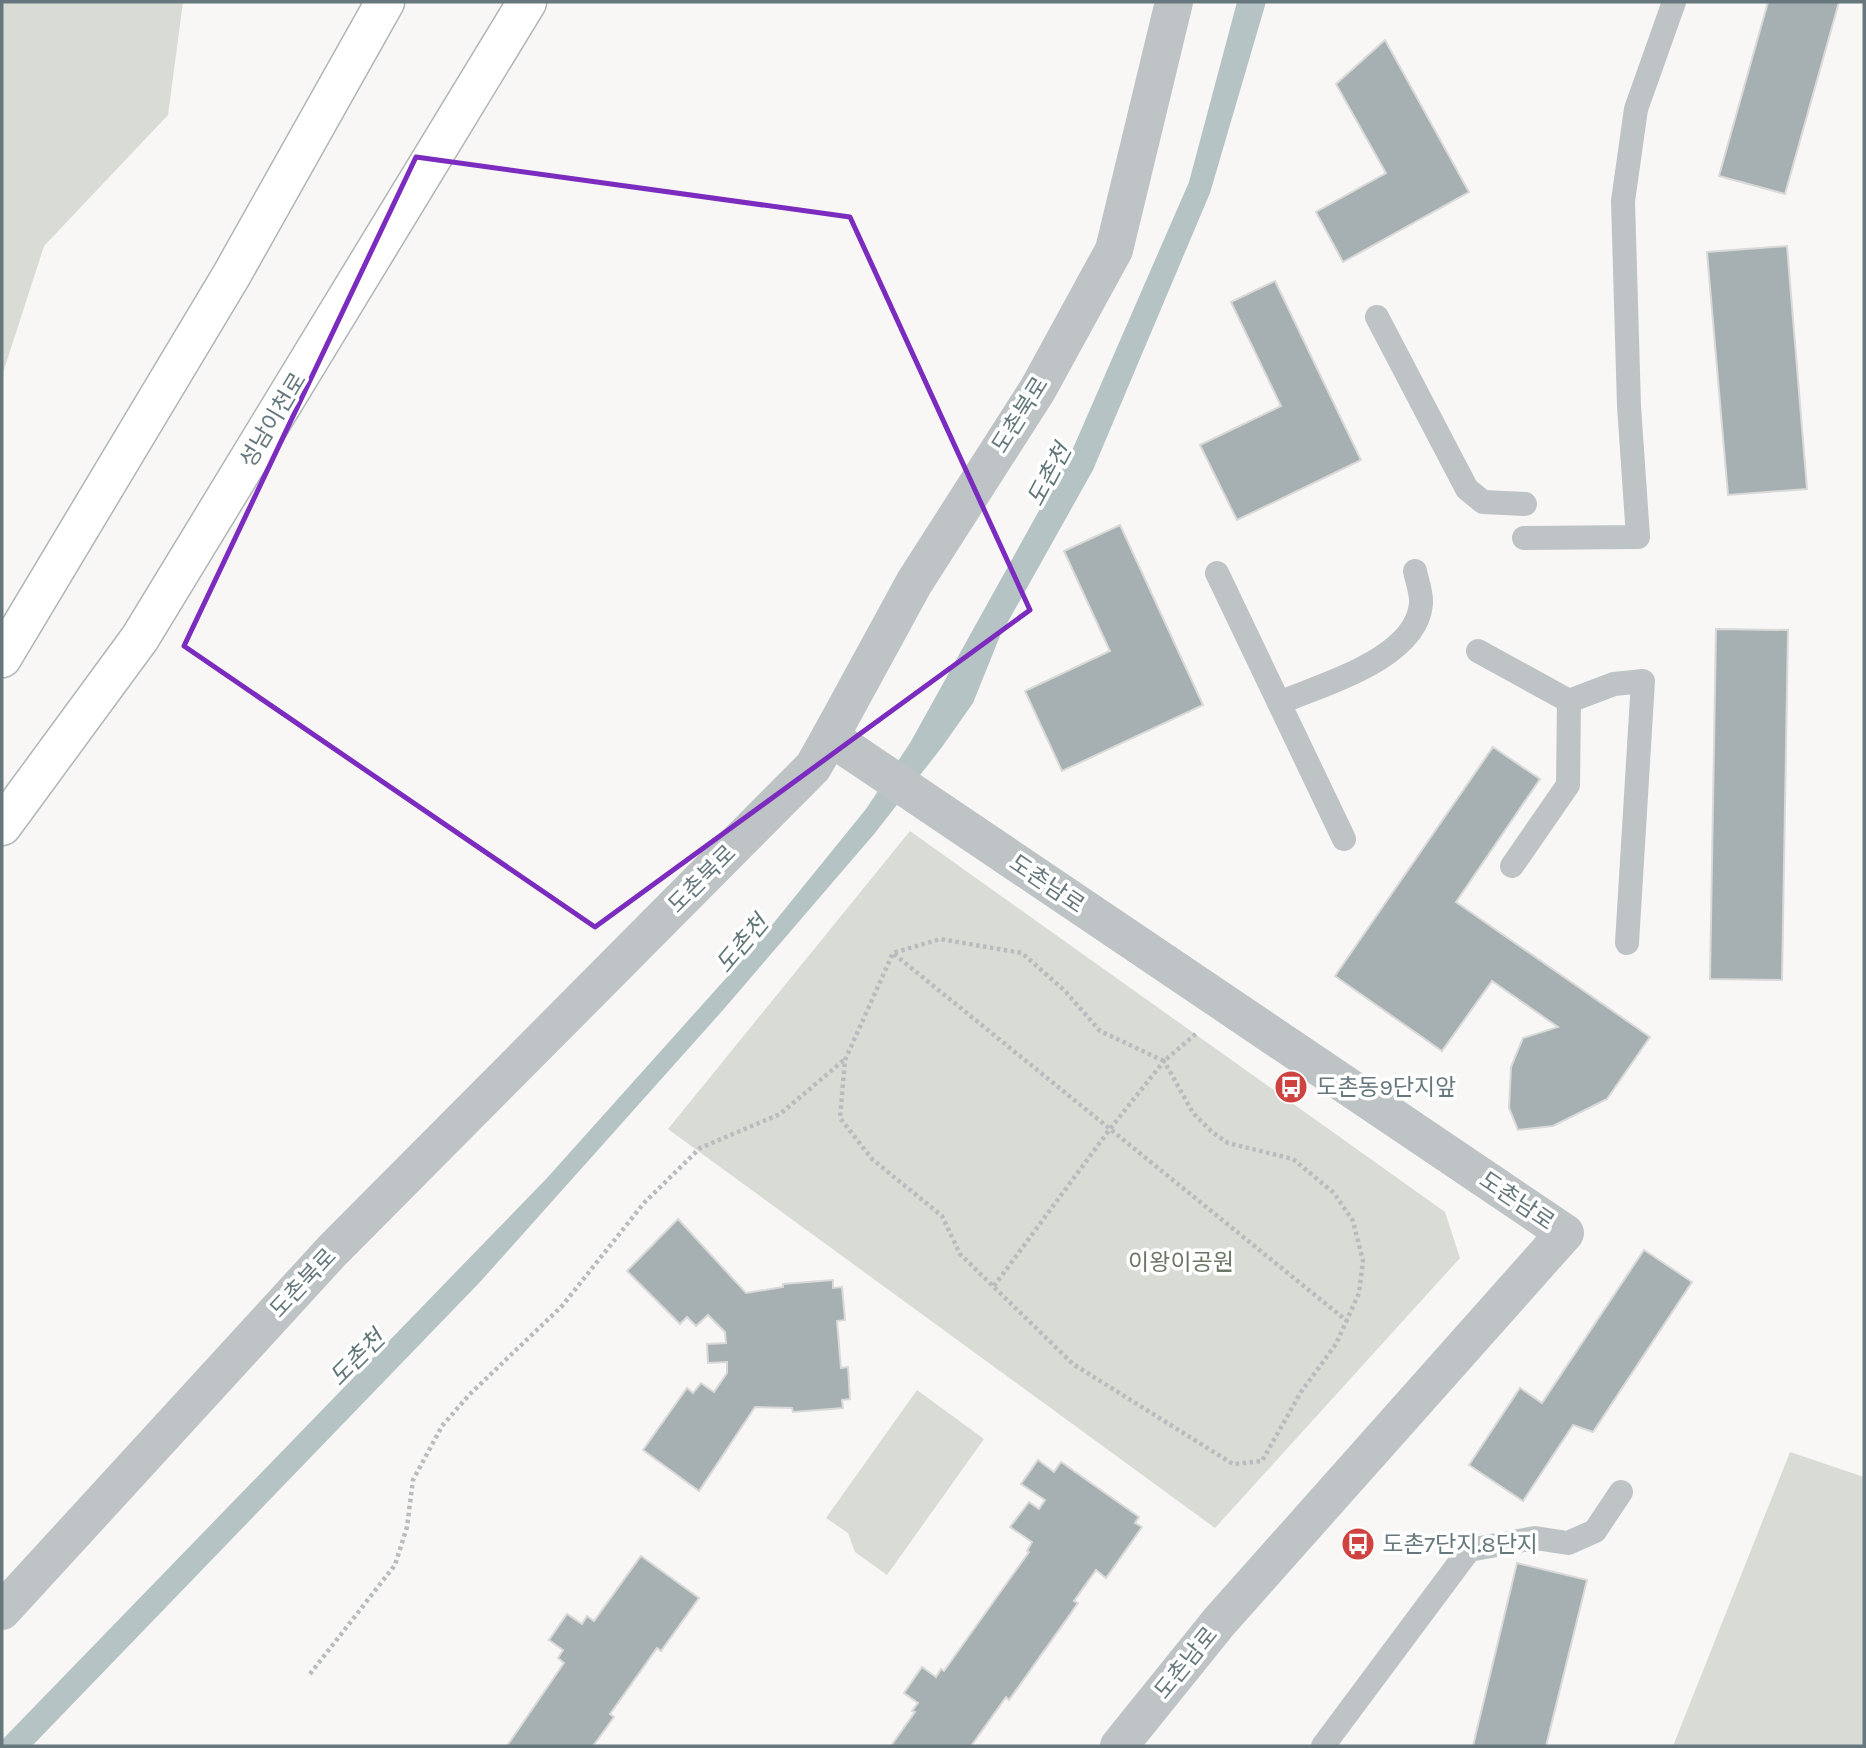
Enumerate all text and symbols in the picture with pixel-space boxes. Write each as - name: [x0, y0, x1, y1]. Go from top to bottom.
- street label: 성남이천로: [234, 368, 312, 472]
- street label: 도촌북로: [986, 372, 1054, 458]
- water label: 도촌천: [1021, 437, 1078, 511]
- street label: 도촌북로: [663, 840, 741, 918]
- street label: 도촌남로: [1004, 849, 1090, 919]
- water label: 도촌천: [710, 907, 776, 978]
- bus stop icon: 도촌동9단지앞: [1272, 1068, 1310, 1106]
- place label: 도촌동9단지앞: [1316, 1074, 1456, 1101]
- street label: 도촌남로: [1474, 1166, 1560, 1236]
- street label: 도촌북로: [264, 1243, 342, 1323]
- park label: 이왕이공원: [1128, 1249, 1234, 1276]
- water label: 도촌천: [324, 1323, 392, 1391]
- bus stop icon: 도촌7단지.8단지: [1339, 1525, 1377, 1563]
- place label: 도촌7단지.8단지: [1382, 1531, 1538, 1558]
- street label: 도촌남로: [1149, 1622, 1223, 1704]

